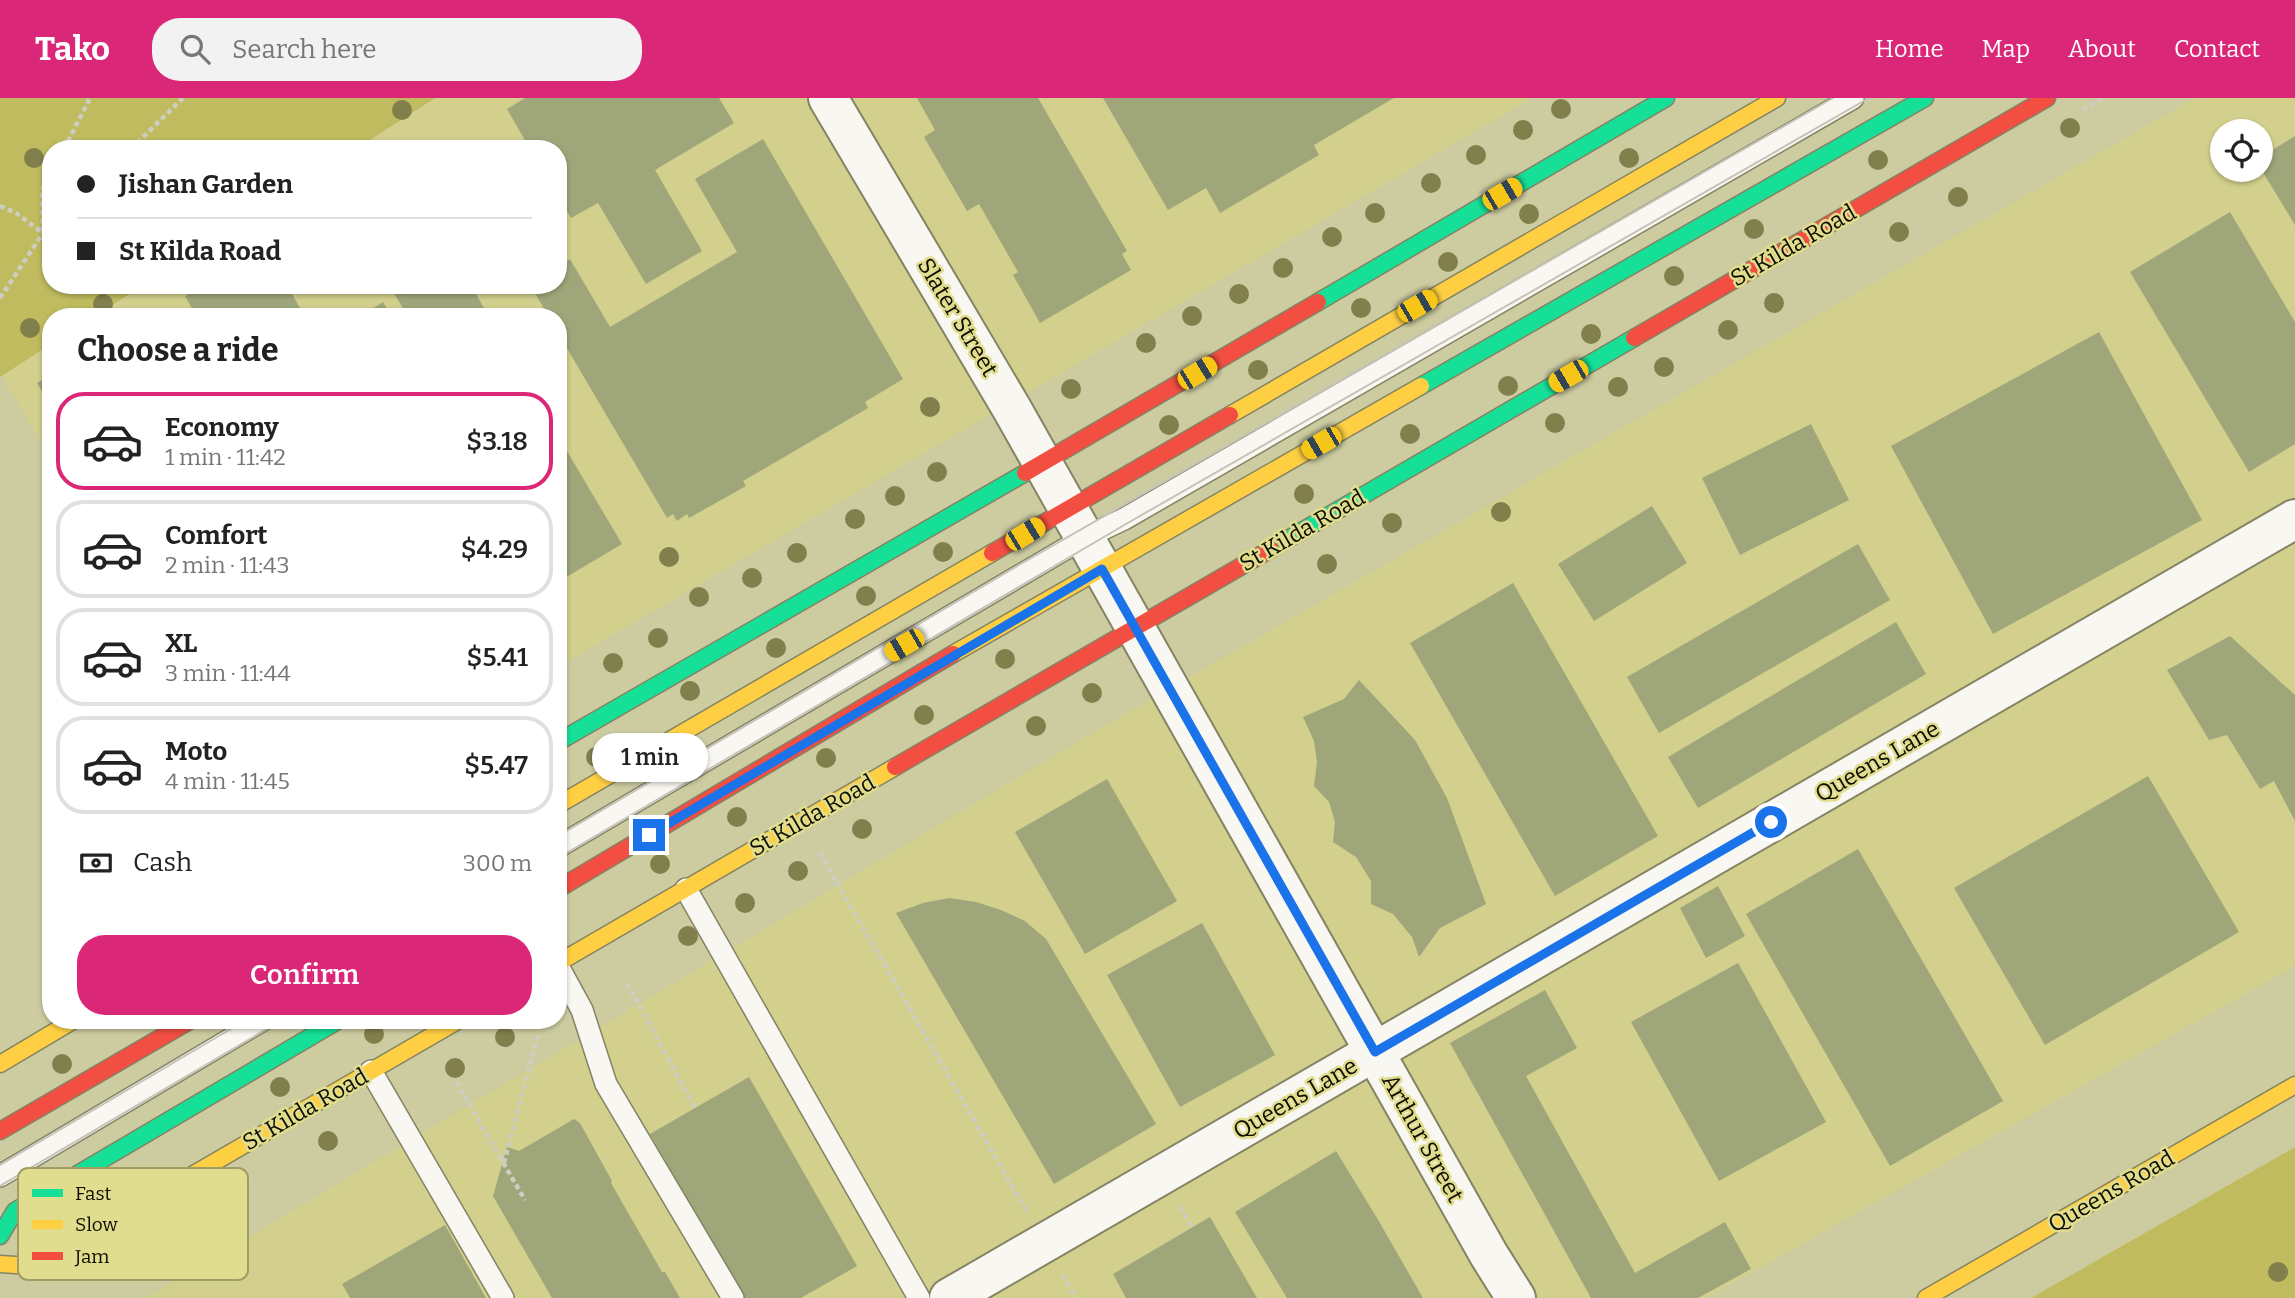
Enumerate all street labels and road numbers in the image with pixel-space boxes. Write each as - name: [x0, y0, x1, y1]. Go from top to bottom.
- street label: St Kilda Road: [1725, 198, 1861, 292]
- street label: Slater Street: [912, 253, 1004, 381]
- street label: St Kilda Road: [1234, 483, 1370, 577]
- street label: Queens Lane: [1810, 714, 1944, 808]
- street label: St Kilda Road: [744, 768, 880, 862]
- street label: Queens Lane: [1228, 1051, 1362, 1145]
- street label: St Kilda Road: [237, 1062, 373, 1156]
- street label: Arthur Street: [1376, 1069, 1470, 1207]
- street label: Queens Road: [2043, 1144, 2179, 1238]

